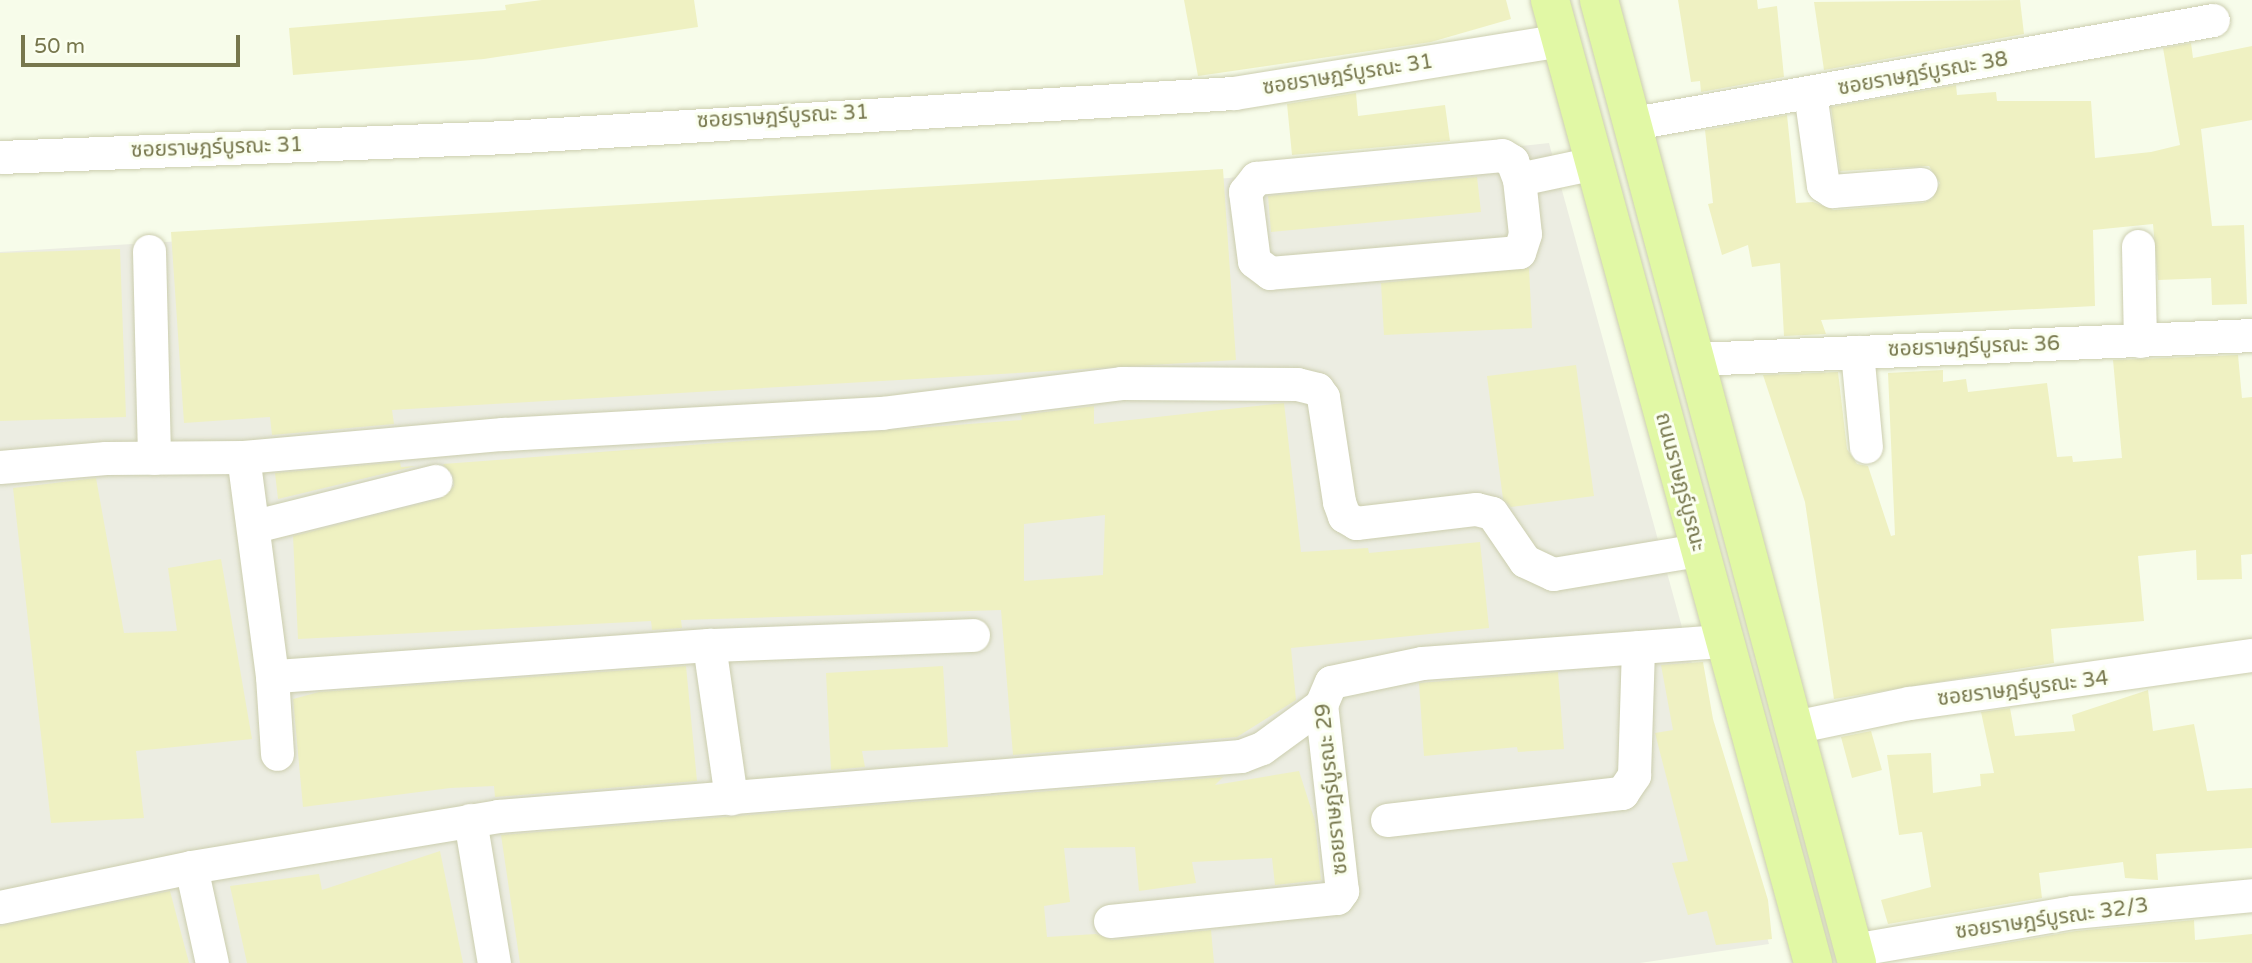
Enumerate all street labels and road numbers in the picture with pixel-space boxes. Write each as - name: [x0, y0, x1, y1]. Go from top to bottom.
- street label: ซอยราษฎร์บูรณะ 38: [1836, 47, 2010, 101]
- street label: ซอยราษฎร์บูรณะ 31: [1261, 49, 1435, 101]
- street label: ซอยราษฎร์บูรณะ 31: [696, 100, 870, 134]
- street label: ซอยราษฎร์บูรณะ 31: [130, 132, 304, 164]
- street label: ซอยราษฎร์บูรณะ 36: [1887, 331, 2061, 363]
- street label: ถนนราษฎร์บูรณะ: [1649, 410, 1711, 554]
- street label: ซอยราษฎร์บูรณะ 34: [1936, 666, 2110, 712]
- street label: ซอยราษฎร์บูรณะ 29: [1310, 702, 1354, 876]
- street label: ซอยราษฎร์บูรณะ 32/3: [1954, 893, 2150, 945]

